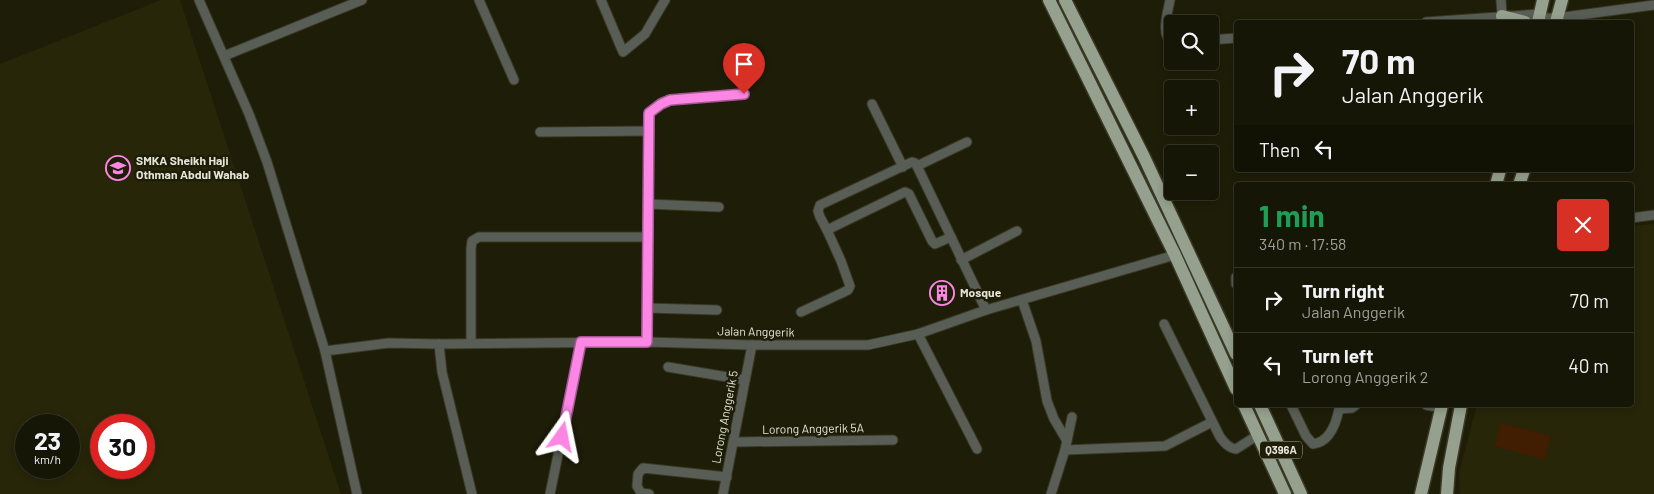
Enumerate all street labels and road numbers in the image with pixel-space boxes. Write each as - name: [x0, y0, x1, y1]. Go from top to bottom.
- street label: Jalan Anggerik: [717, 323, 795, 339]
- street label: Lorong Anggerik 5: [708, 369, 740, 465]
- street label: Lorong Anggerik 5A: [762, 420, 864, 436]
- road number: Q396A: [1260, 442, 1302, 458]

